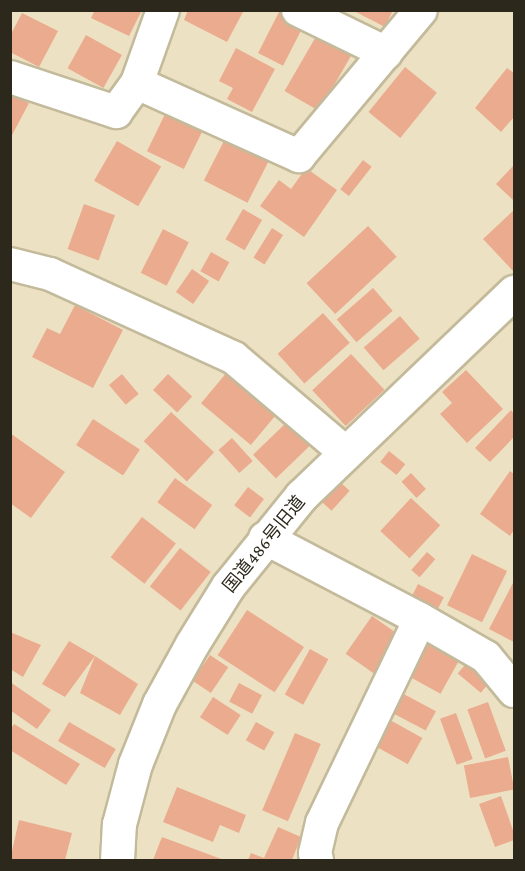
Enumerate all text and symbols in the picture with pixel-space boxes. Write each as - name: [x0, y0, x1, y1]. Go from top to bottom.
- street label: 国道486号旧道: [218, 491, 310, 597]

